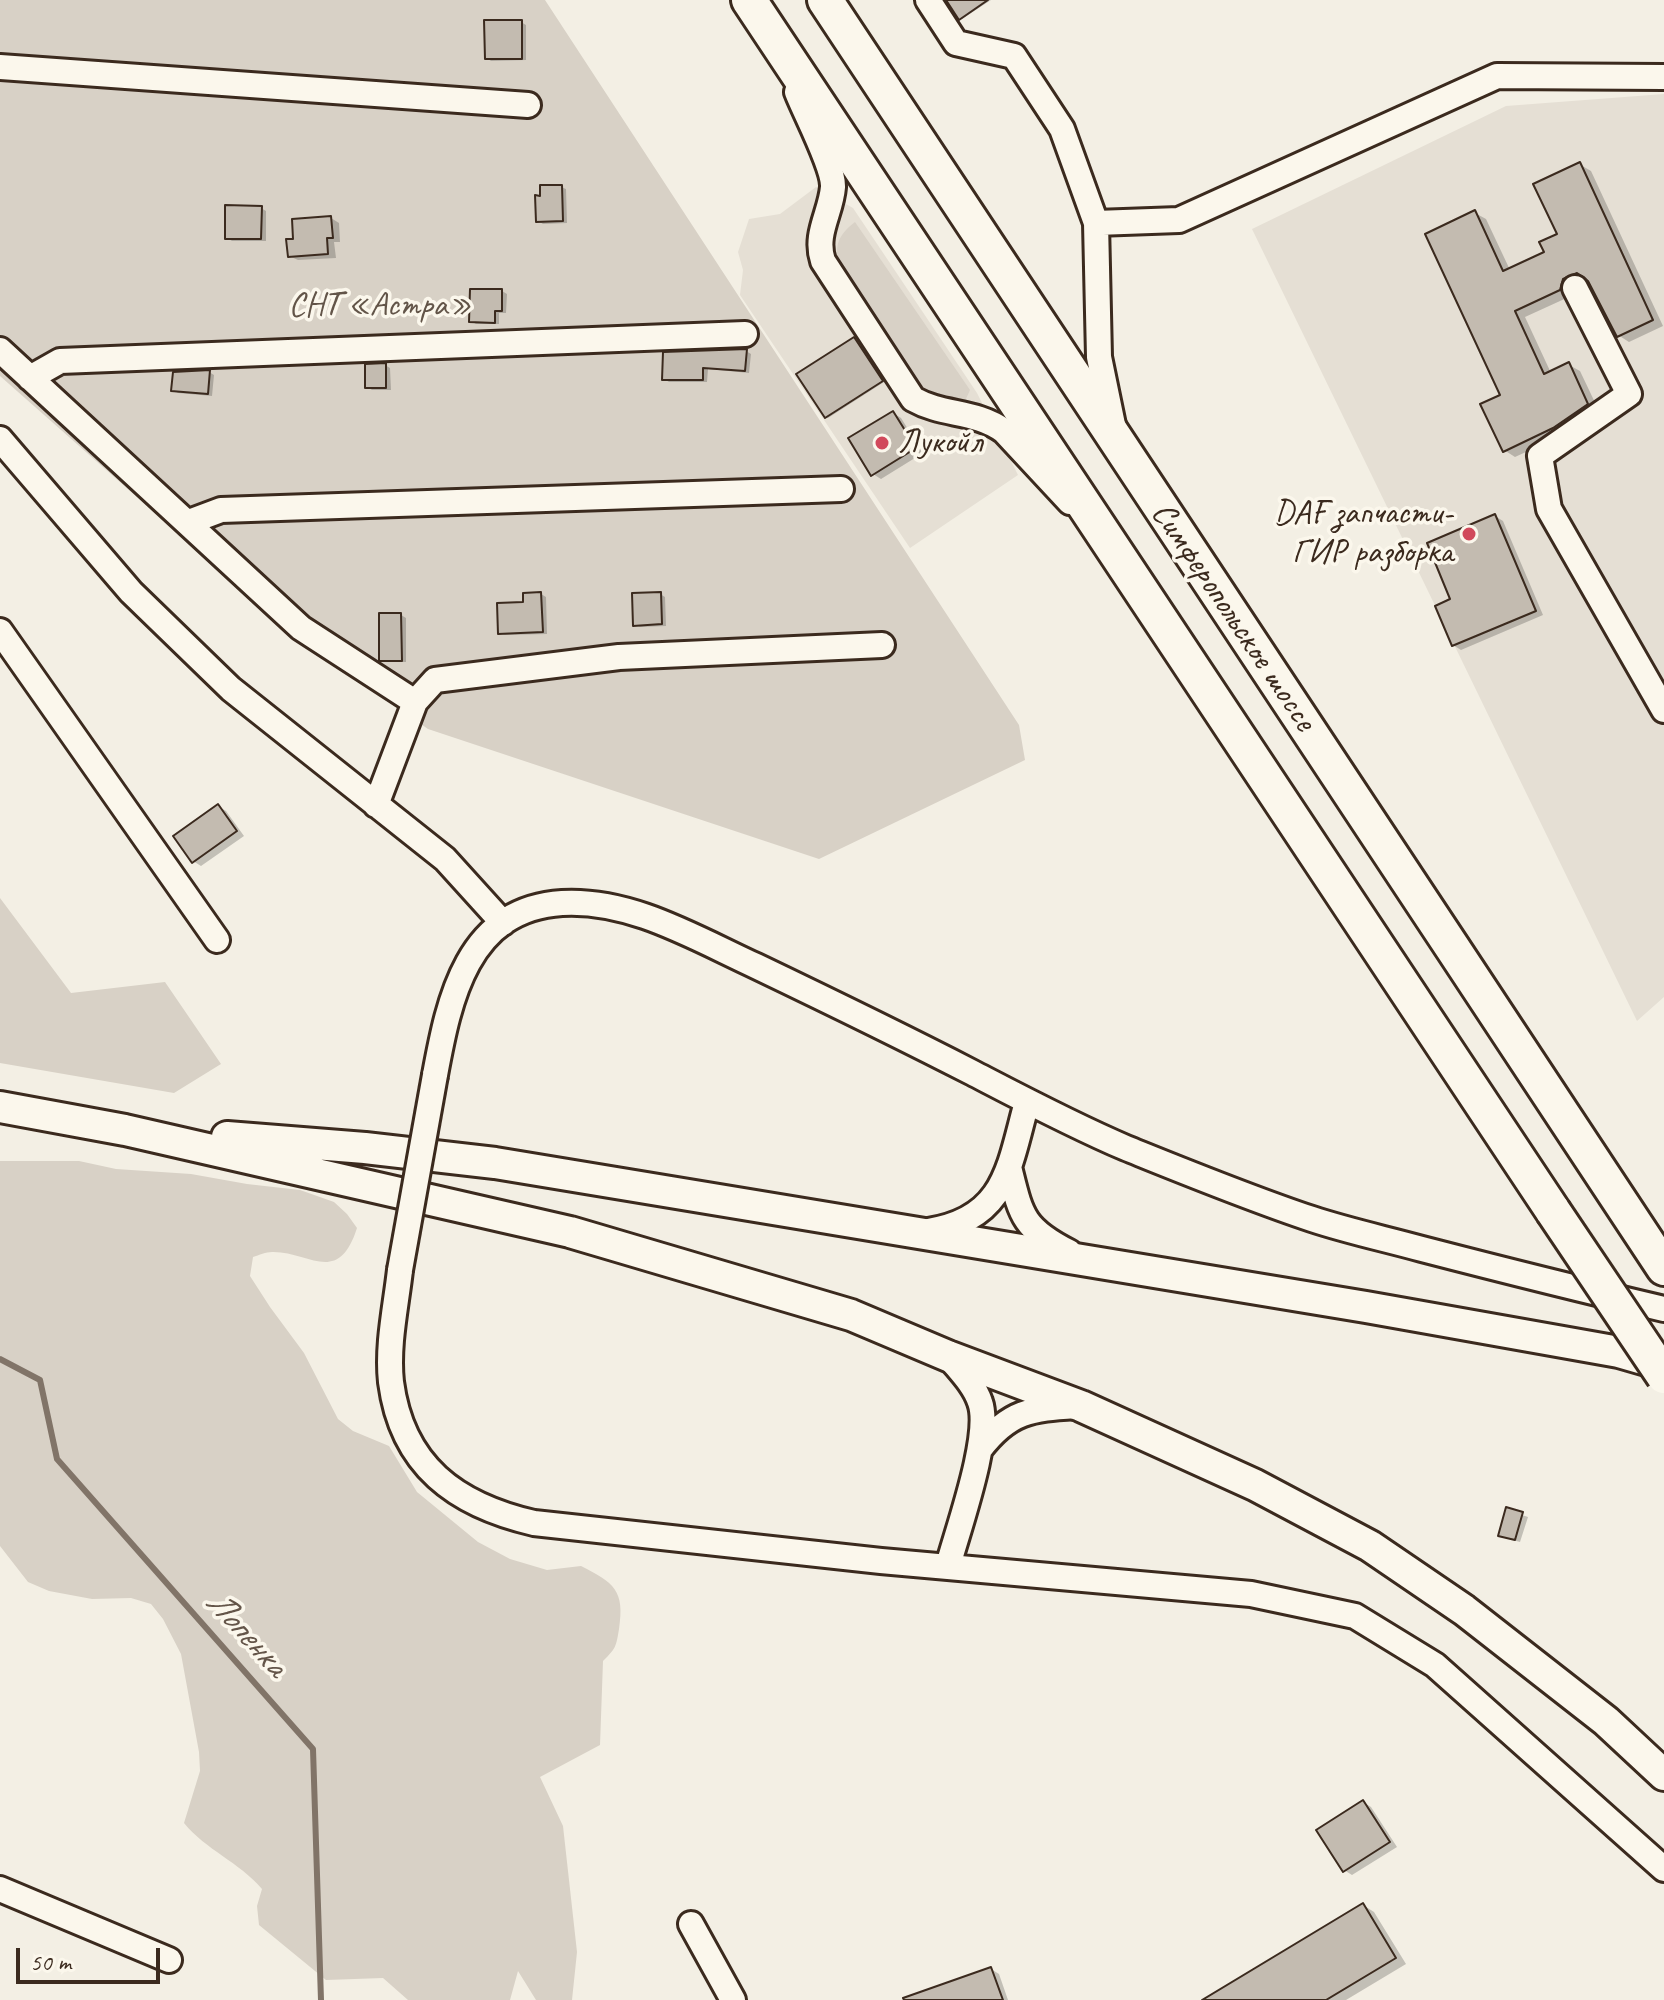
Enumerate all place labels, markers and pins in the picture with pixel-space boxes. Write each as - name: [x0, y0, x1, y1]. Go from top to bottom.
- place label: Лукойл: [898, 423, 982, 463]
- marker: Лукойл: [873, 434, 891, 452]
- place label: DAF запчасти- ГИР разборка: [1274, 494, 1453, 574]
- marker: DAF запчасти- ГИР разборка: [1460, 525, 1478, 543]

